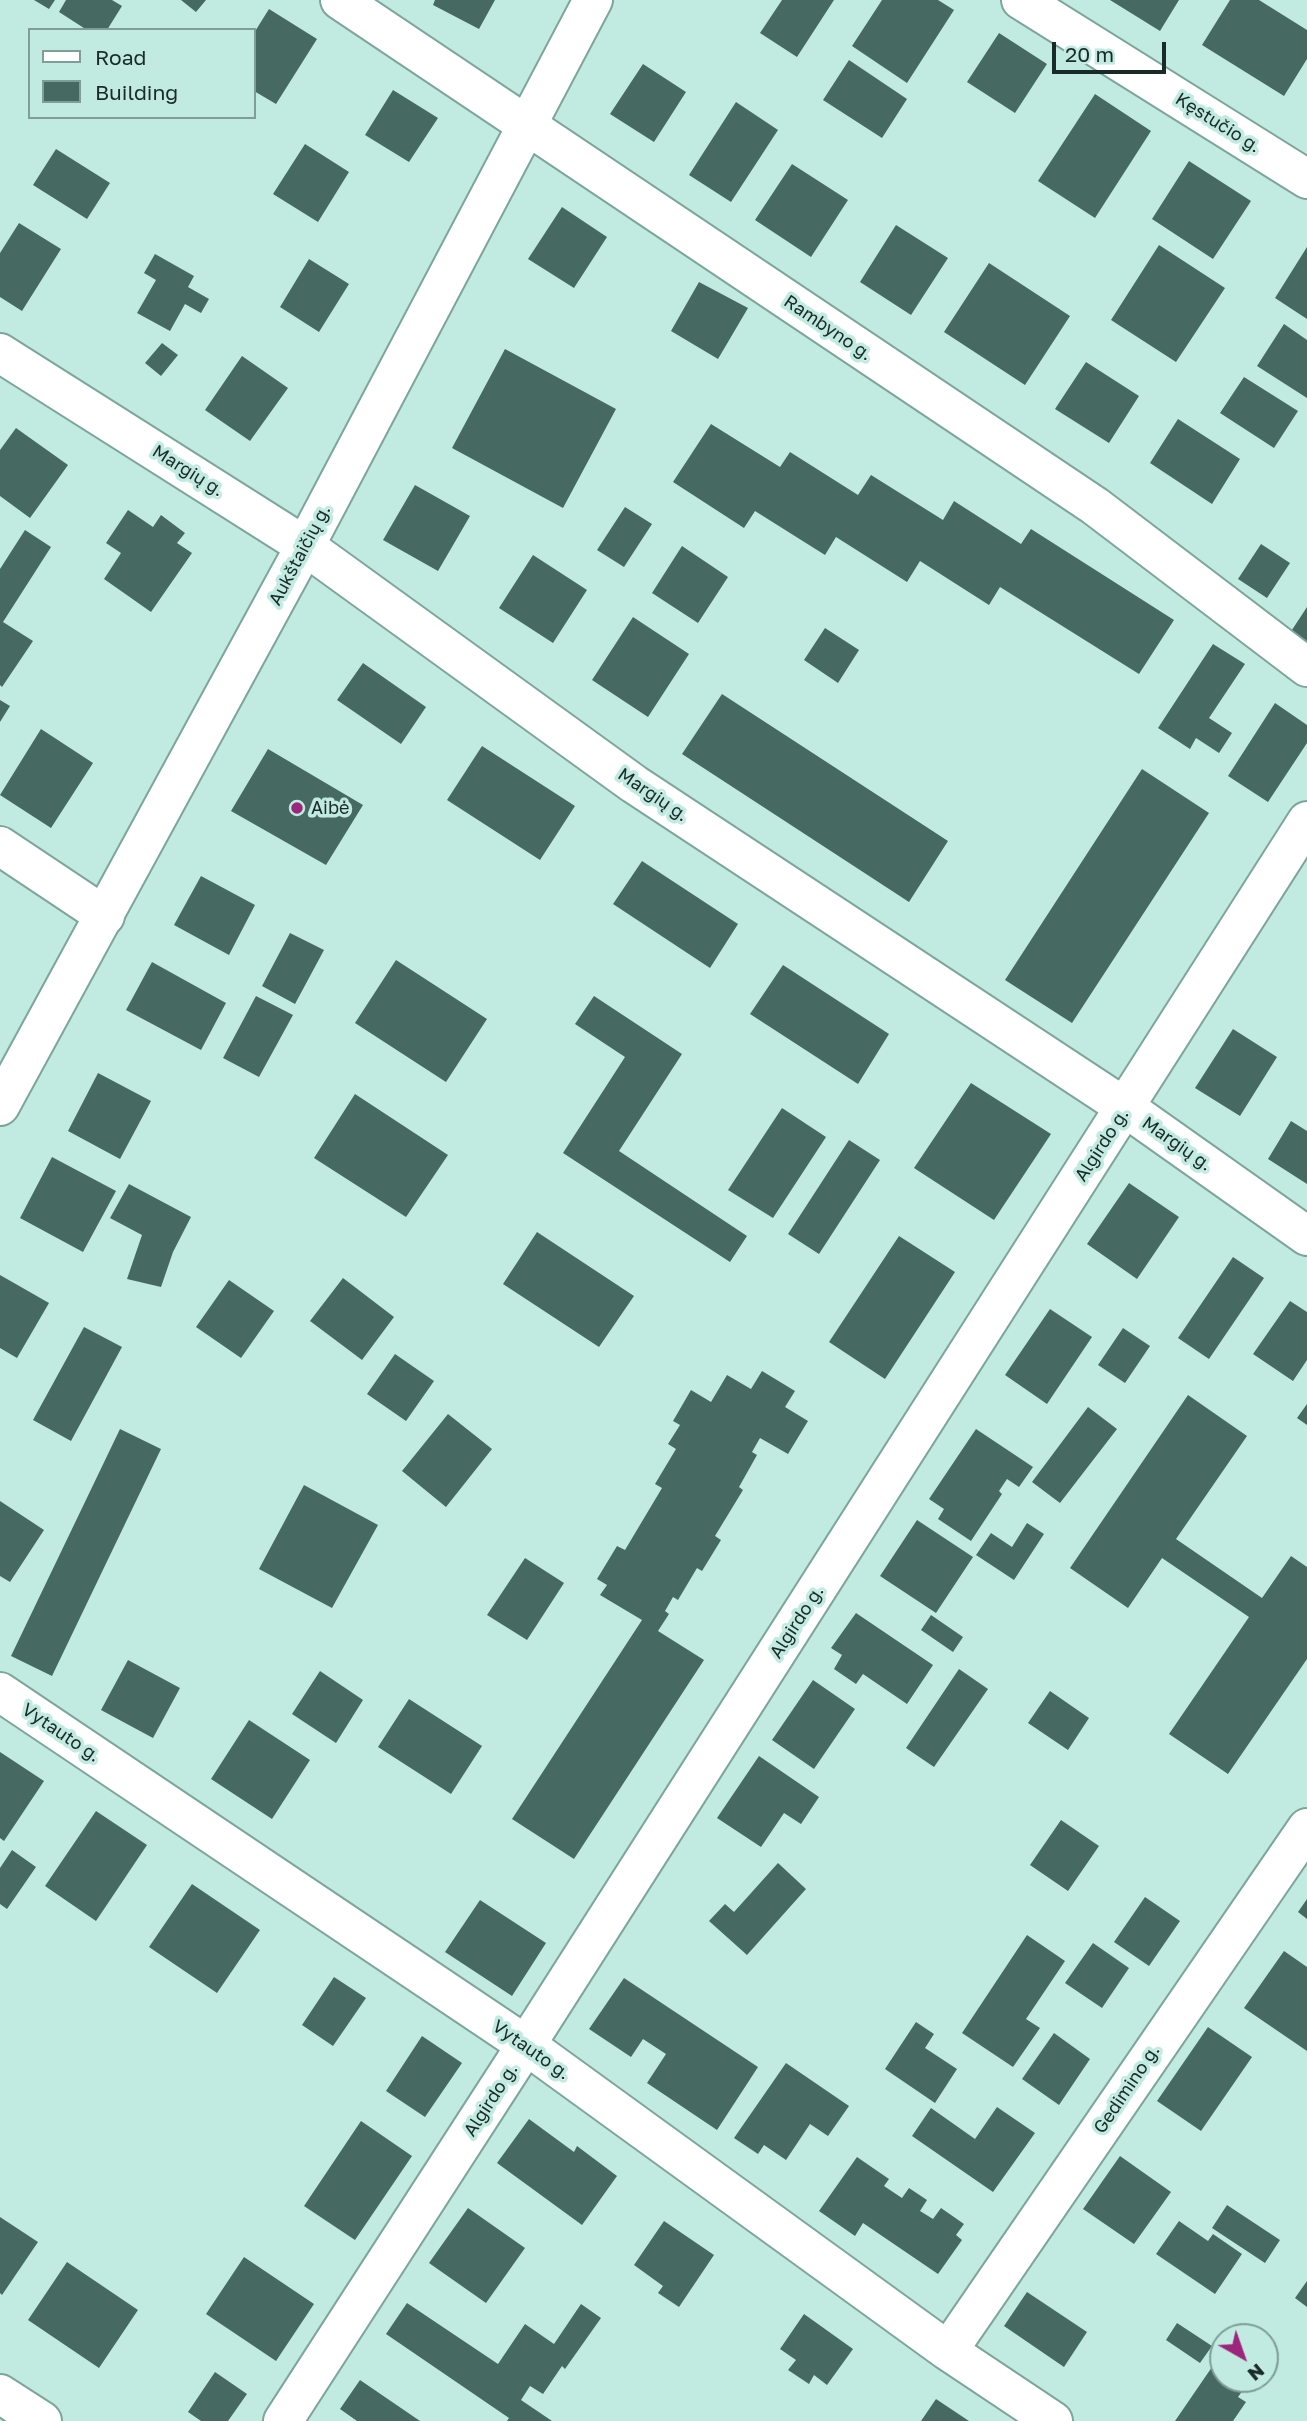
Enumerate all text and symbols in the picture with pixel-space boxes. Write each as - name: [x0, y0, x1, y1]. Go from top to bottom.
- legend: [28, 28, 256, 119]
- scale bar: [1055, 28, 1169, 72]
- text: 20 m: [1065, 41, 1114, 67]
- text: Road: [95, 44, 146, 70]
- text: Building: [95, 79, 178, 105]
- street label: Kęstučio g.: [1171, 88, 1265, 158]
- street label: Rambyno g.: [780, 291, 876, 365]
- street label: Margių g.: [148, 441, 228, 501]
- street label: Aukštaičių g.: [264, 501, 336, 609]
- street label: Margių g.: [614, 764, 692, 826]
- place label: Aibė: [311, 797, 349, 819]
- marker: Aibė: [289, 800, 305, 816]
- street label: Algirdo g.: [1070, 1104, 1134, 1186]
- street label: Margių g.: [1138, 1112, 1216, 1176]
- street label: Algirdo g.: [765, 1581, 829, 1663]
- street label: Vytauto g.: [18, 1699, 104, 1767]
- street label: Vytauto g.: [488, 2015, 574, 2085]
- street label: Gedimino g.: [1089, 2040, 1165, 2138]
- street label: Algirdo g.: [459, 2059, 523, 2141]
- north arrow: [1209, 2323, 1279, 2393]
- text: N: [1244, 2359, 1269, 2386]

